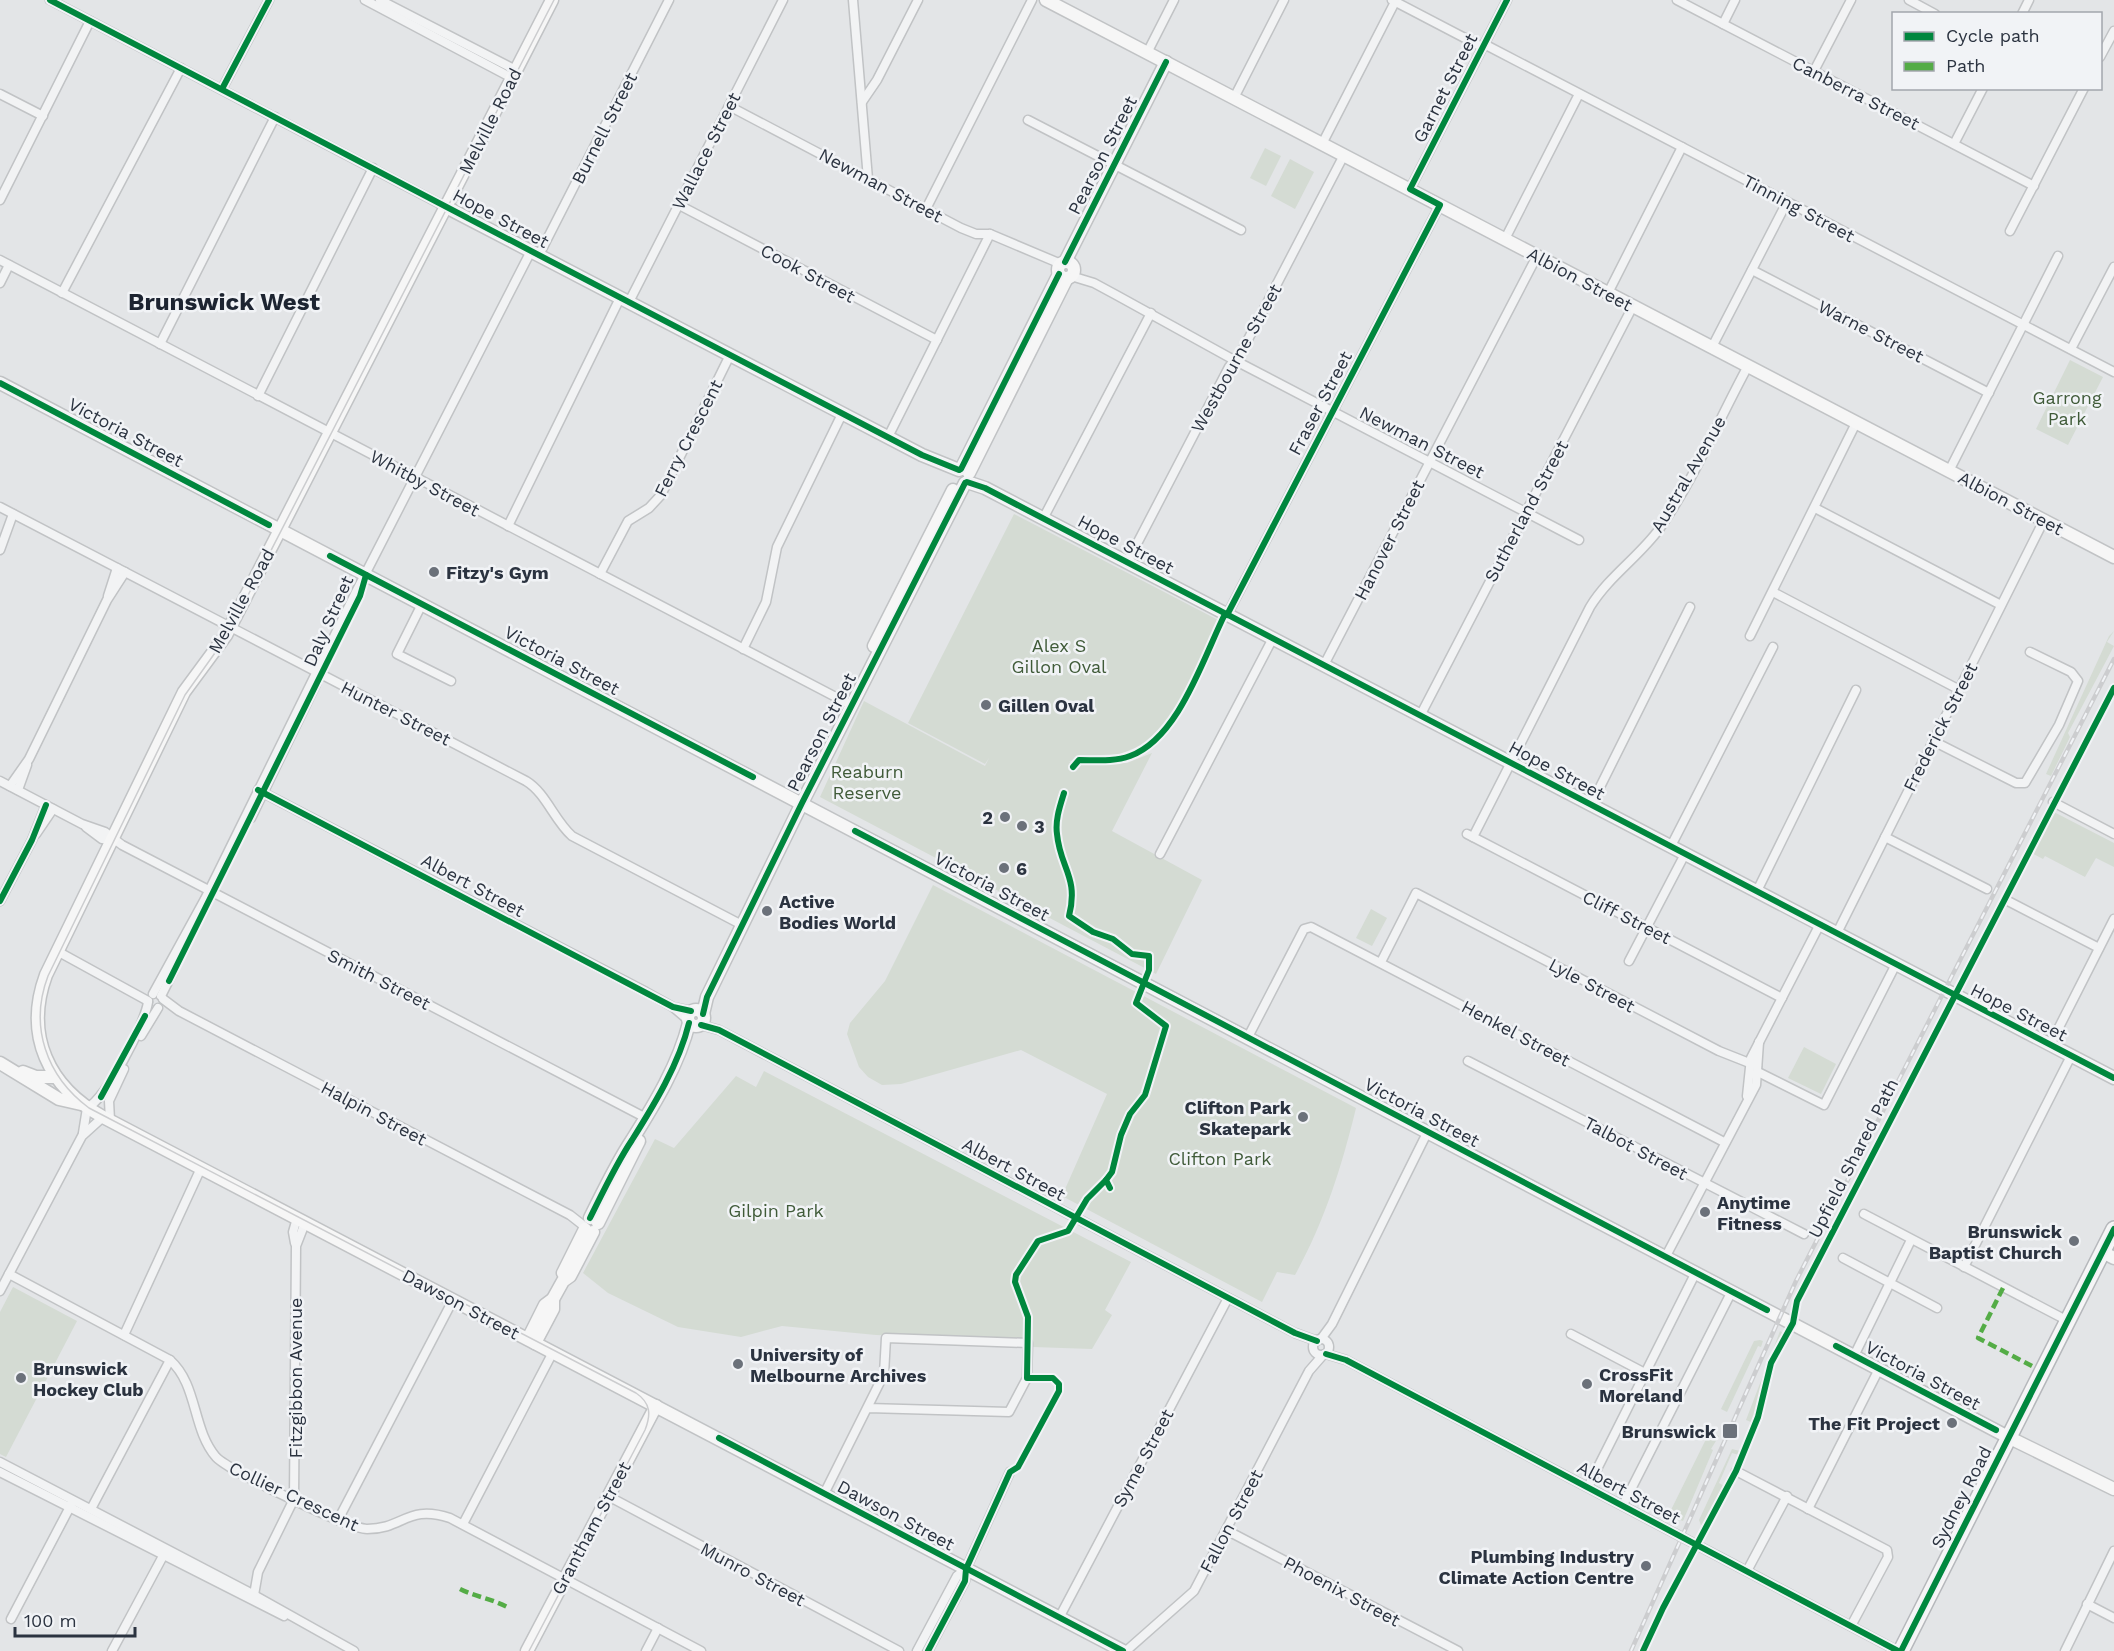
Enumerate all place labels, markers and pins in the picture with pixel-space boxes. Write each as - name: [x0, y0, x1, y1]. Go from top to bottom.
- place label: Fitzy's Gym: [446, 562, 549, 583]
- marker: Fitzy's Gym: [427, 565, 441, 579]
- place label: Gillen Oval: [998, 695, 1094, 716]
- marker: Gillen Oval: [979, 698, 993, 712]
- place label: 2: [982, 807, 993, 828]
- marker: 2: [998, 810, 1012, 824]
- place label: 3: [1034, 816, 1045, 837]
- marker: 3: [1015, 819, 1029, 833]
- place label: 6: [1016, 858, 1027, 879]
- marker: 6: [997, 861, 1011, 875]
- place label: Active Bodies World: [779, 891, 896, 933]
- marker: Active Bodies World: [760, 904, 774, 918]
- place label: Clifton Park Skatepark: [1184, 1097, 1292, 1139]
- marker: Clifton Park Skatepark: [1296, 1110, 1310, 1124]
- place label: Anytime Fitness: [1717, 1192, 1791, 1234]
- marker: Anytime Fitness: [1698, 1205, 1712, 1219]
- place label: Brunswick Baptist Church: [1929, 1221, 2063, 1263]
- marker: Brunswick Baptist Church: [2067, 1234, 2081, 1248]
- place label: University of Melbourne Archives: [750, 1344, 927, 1386]
- marker: University of Melbourne Archives: [731, 1357, 745, 1371]
- place label: Brunswick Hockey Club: [33, 1358, 144, 1400]
- place label: CrossFit Moreland: [1599, 1364, 1683, 1406]
- marker: Brunswick Hockey Club: [14, 1371, 28, 1385]
- marker: CrossFit Moreland: [1580, 1377, 1594, 1391]
- place label: The Fit Project: [1808, 1413, 1940, 1434]
- marker: The Fit Project: [1945, 1416, 1959, 1430]
- place label: Brunswick: [1621, 1421, 1717, 1442]
- marker: Brunswick: [1721, 1422, 1739, 1440]
- place label: Plumbing Industry Climate Action Centre: [1439, 1546, 1635, 1588]
- marker: Plumbing Industry Climate Action Centre: [1639, 1559, 1653, 1573]

